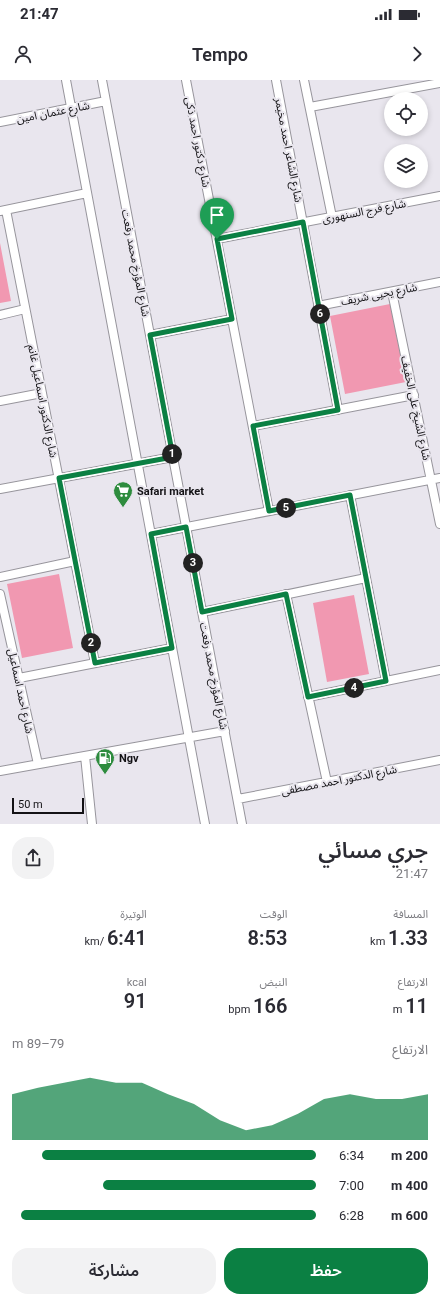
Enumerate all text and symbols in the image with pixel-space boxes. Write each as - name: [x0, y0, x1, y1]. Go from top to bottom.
- text: 21:47: [20, 5, 59, 23]
- icon: person: [12, 43, 34, 65]
- icon: forward: [406, 43, 428, 65]
- text: Tempo: [192, 44, 248, 65]
- map controls: [384, 92, 428, 188]
- button: locate: [384, 92, 428, 136]
- street label: شارع دكتور احمد ذكى: [181, 96, 213, 189]
- street label: شارع الشاعر احمد مخيمر: [271, 96, 305, 204]
- street label: شارع عثمان امين: [15, 99, 91, 127]
- button: layers: [384, 144, 428, 188]
- street label: شارع فرج السنهورى: [321, 197, 408, 227]
- pin: [200, 198, 234, 239]
- icon: arrive: [206, 204, 228, 226]
- street label: شارع المؤرخ محمد رفعت: [118, 208, 152, 318]
- street label: شارع يحيى شريف: [340, 281, 419, 309]
- pin: 6: [310, 304, 330, 324]
- text: 6: [317, 307, 323, 320]
- street label: شارع الدكتور اسماعيل غانم: [23, 343, 60, 460]
- street label: شارع الشيخ على الخفيف: [397, 355, 433, 462]
- pin: 1: [162, 444, 182, 464]
- text: 1: [169, 447, 175, 460]
- supermarket icon: Safari market: [112, 480, 134, 508]
- place label: Safari market: [137, 485, 204, 498]
- pin: 5: [276, 498, 296, 518]
- text: 5: [283, 501, 289, 514]
- pin: 3: [183, 553, 203, 573]
- text: 3: [190, 556, 196, 569]
- street label: شارع المؤرخ محمد رفعت: [196, 621, 230, 731]
- pin: 2: [81, 633, 101, 653]
- text: 2: [88, 636, 94, 649]
- street label: شارع احمد اسماعيل: [4, 647, 36, 735]
- pin: 4: [344, 678, 364, 698]
- text: 4: [351, 681, 357, 694]
- fuel station icon: Ngv: [94, 747, 116, 775]
- place label: Ngv: [119, 752, 139, 765]
- street label: شارع الدكتور احمد مصطفى: [280, 763, 399, 799]
- scale bar: [12, 796, 84, 815]
- text: 50 m: [18, 798, 43, 811]
- button: share: [12, 837, 54, 879]
- text: جري مسائي: [318, 838, 428, 863]
- text: 21:47: [396, 866, 428, 881]
- text: الوتيرة: [120, 908, 147, 921]
- text: الوقت: [260, 908, 287, 921]
- text: المسافة: [393, 908, 428, 921]
- text: 6:41: [107, 926, 147, 950]
- text: 8:53: [248, 926, 287, 950]
- text: 1.33: [388, 926, 428, 950]
- text: /km: [84, 935, 107, 948]
- text: km: [370, 935, 388, 948]
- text: kcal: [127, 976, 147, 989]
- text: النبض: [259, 976, 287, 989]
- text: الارتفاع: [398, 976, 428, 989]
- text: 91: [124, 989, 147, 1013]
- text: 166: [253, 994, 287, 1018]
- text: 11: [405, 994, 428, 1018]
- text: bpm: [228, 1003, 253, 1016]
- text: m: [393, 1003, 405, 1016]
- text: 79–89 m: [12, 1036, 64, 1051]
- text: الارتفاع: [392, 1042, 428, 1057]
- text: 6:34: [339, 1148, 364, 1163]
- text: 200 m: [391, 1148, 428, 1163]
- text: 7:00: [339, 1178, 364, 1193]
- text: 400 m: [391, 1178, 428, 1193]
- text: 6:28: [339, 1208, 364, 1223]
- text: 600 m: [391, 1208, 428, 1223]
- button: مشاركة: [12, 1248, 216, 1294]
- button: حفظ: [224, 1248, 428, 1294]

